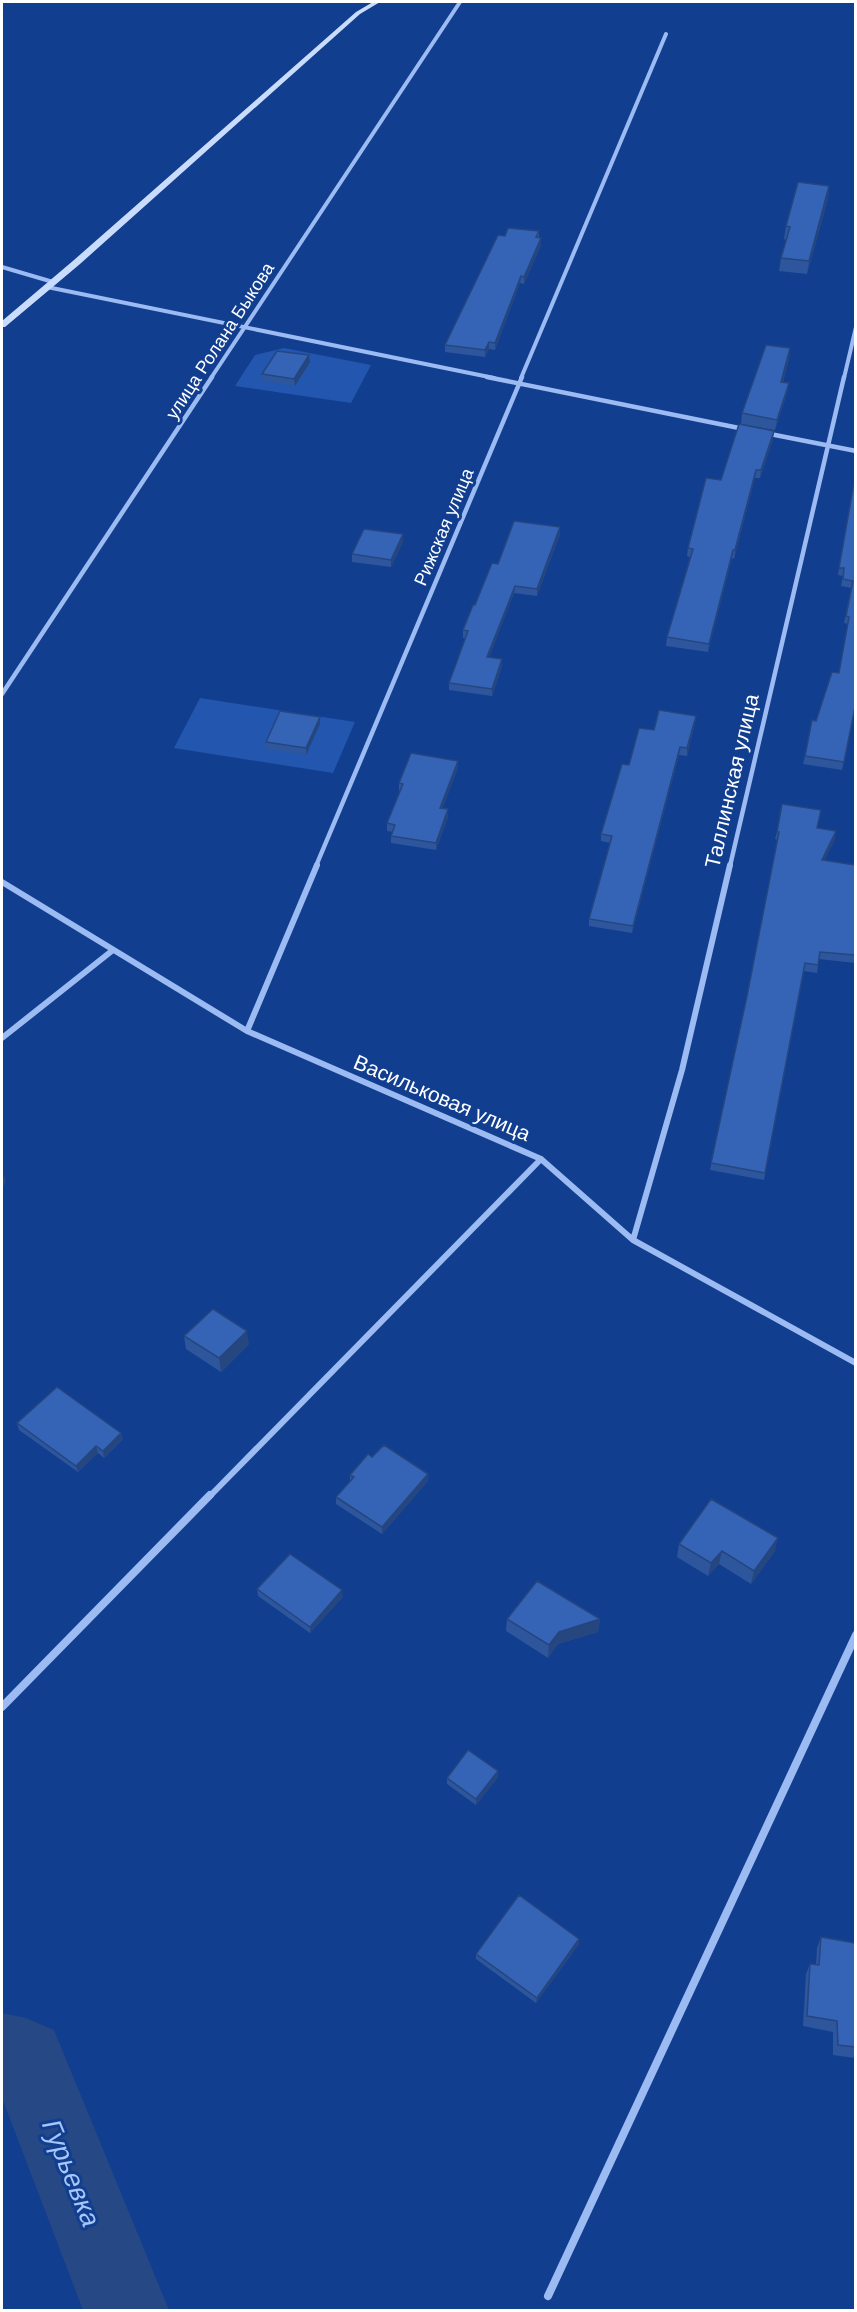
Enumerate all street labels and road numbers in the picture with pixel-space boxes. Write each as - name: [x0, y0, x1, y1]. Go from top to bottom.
- street label: улица Ролана Быкова: [160, 257, 280, 424]
- street label: Рижская улица: [408, 464, 480, 589]
- street label: Таллинская улица: [698, 691, 766, 871]
- street label: Васильковая улица: [349, 1048, 535, 1148]

